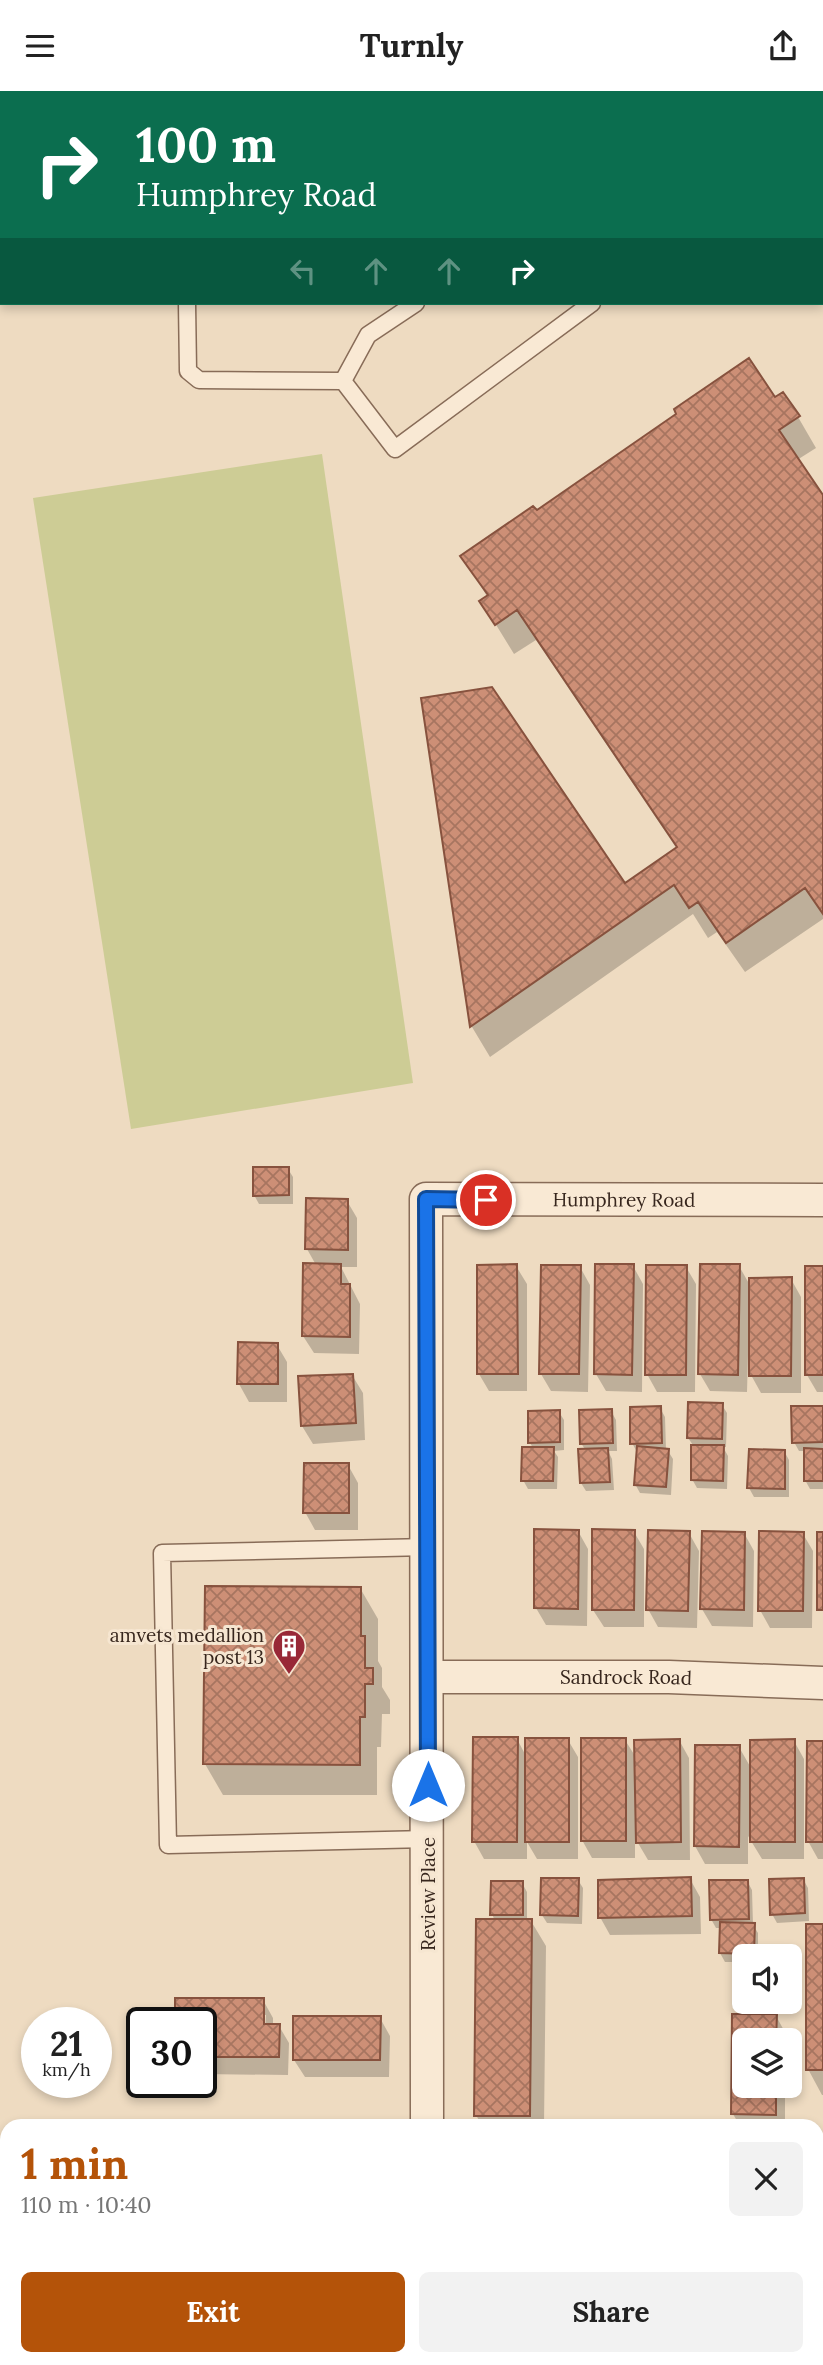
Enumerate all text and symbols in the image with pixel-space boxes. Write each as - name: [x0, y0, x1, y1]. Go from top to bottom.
- text: Turnly: [360, 25, 463, 66]
- icon: menu: [21, 27, 59, 65]
- icon: share: [764, 27, 802, 65]
- text: 100 m: [136, 113, 276, 175]
- icon: right: [21, 119, 112, 210]
- text: Humphrey Road: [136, 174, 377, 215]
- icon: left: [284, 252, 322, 290]
- icon: ahead: [357, 252, 395, 290]
- icon: ahead: [430, 252, 468, 290]
- icon: right: [503, 252, 541, 290]
- pin: [456, 1170, 516, 1230]
- icon: arrive: [467, 1181, 505, 1219]
- street label: Humphrey Road: [552, 1187, 696, 1212]
- place label: amvets medallion post 13: [110, 1623, 264, 1669]
- building icon: amvets medallion post 13: [270, 1627, 308, 1676]
- street label: Sandrock Road: [560, 1665, 693, 1690]
- position arrow: [391, 1748, 465, 1822]
- street label: Review Place: [416, 1837, 440, 1951]
- map controls: [732, 1944, 802, 2098]
- button: sound: [732, 1944, 802, 2014]
- speed limit sign: 30: [126, 2007, 217, 2098]
- text: 21: [50, 2021, 83, 2066]
- button: layers: [732, 2028, 802, 2098]
- text: km/h: [42, 2058, 91, 2081]
- text: 1 min: [21, 2137, 128, 2191]
- button: close: [729, 2142, 803, 2216]
- text: 110 m · 10:40: [21, 2190, 152, 2219]
- button: Exit: [21, 2272, 405, 2352]
- button: Share: [419, 2272, 803, 2352]

